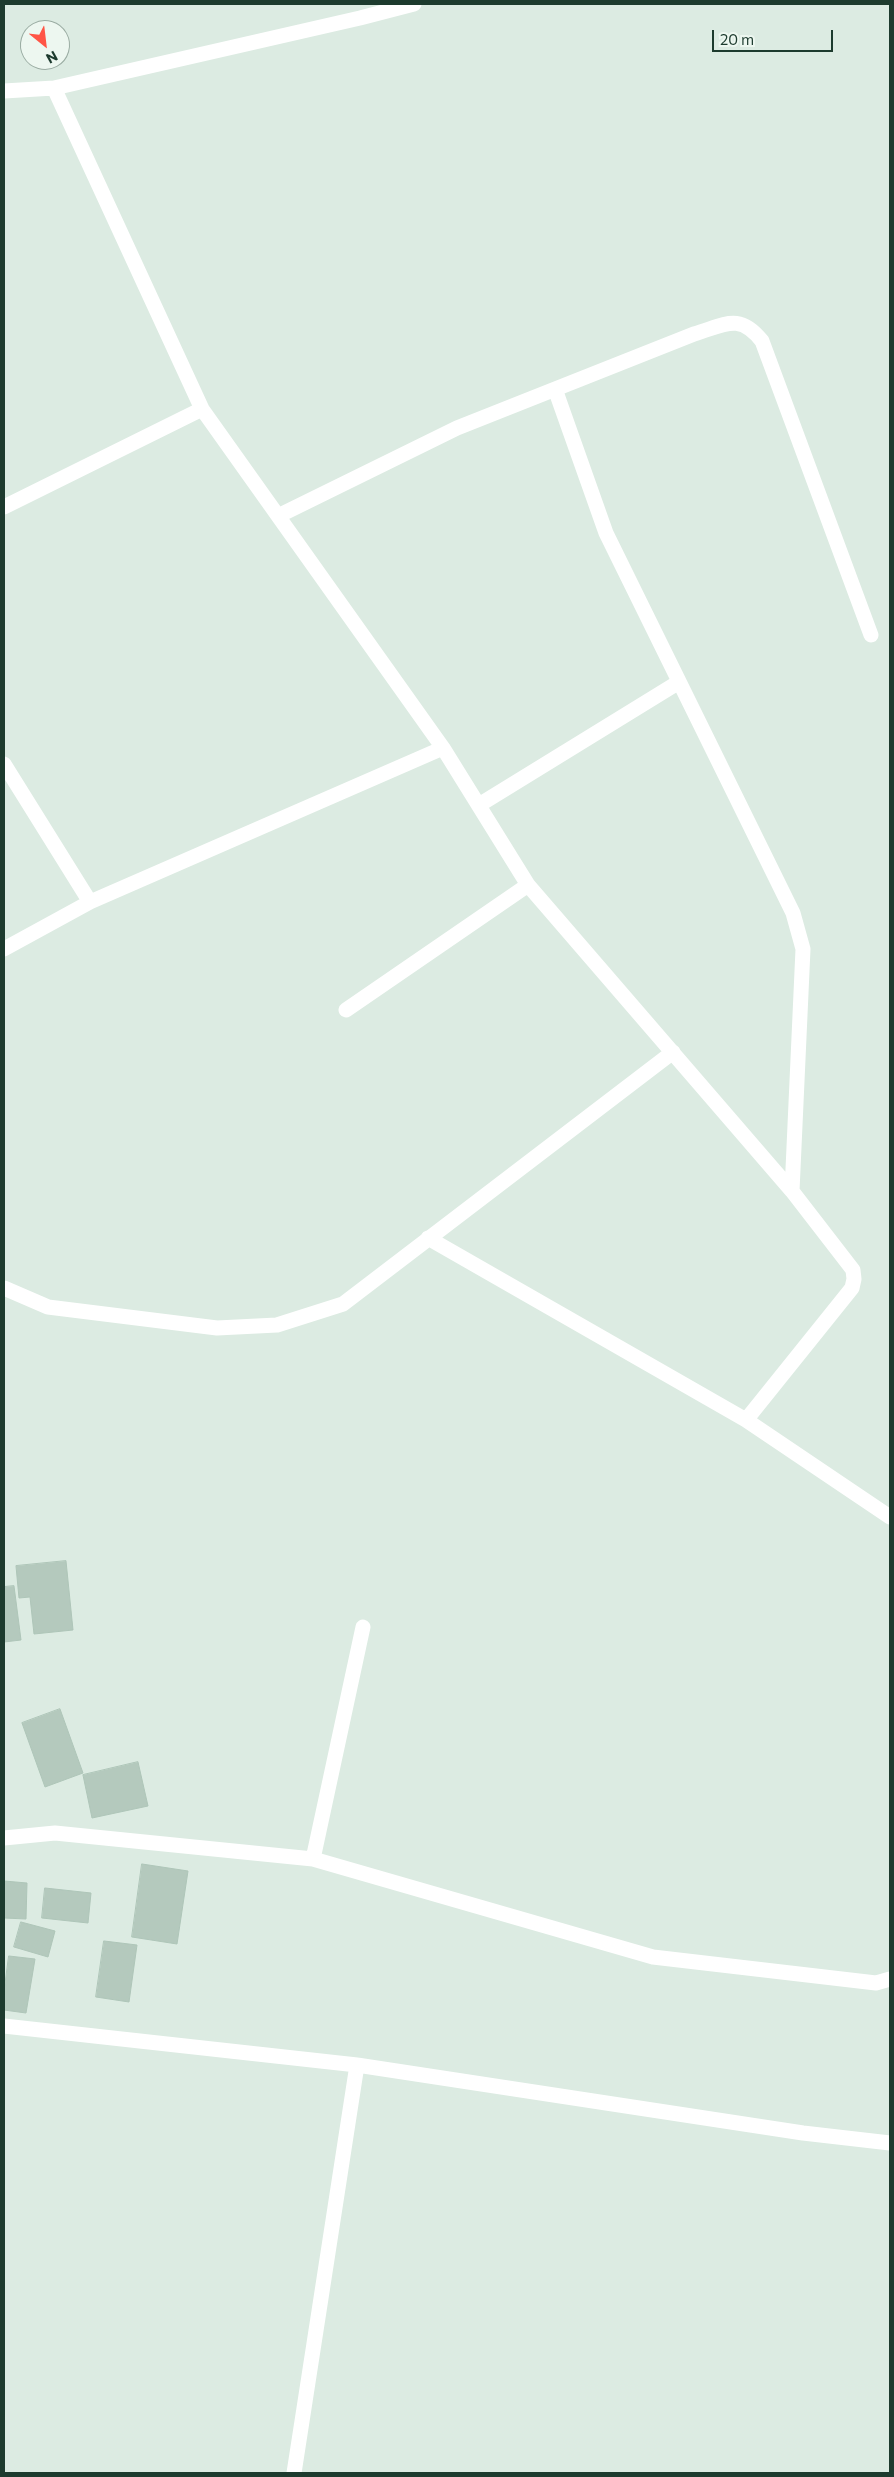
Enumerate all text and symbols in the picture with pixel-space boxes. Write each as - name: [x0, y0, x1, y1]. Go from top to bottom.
- north arrow: [20, 20, 70, 70]
- scale bar: [714, 20, 835, 52]
- text: 20 m: [720, 30, 754, 48]
- text: N: [43, 48, 61, 68]

